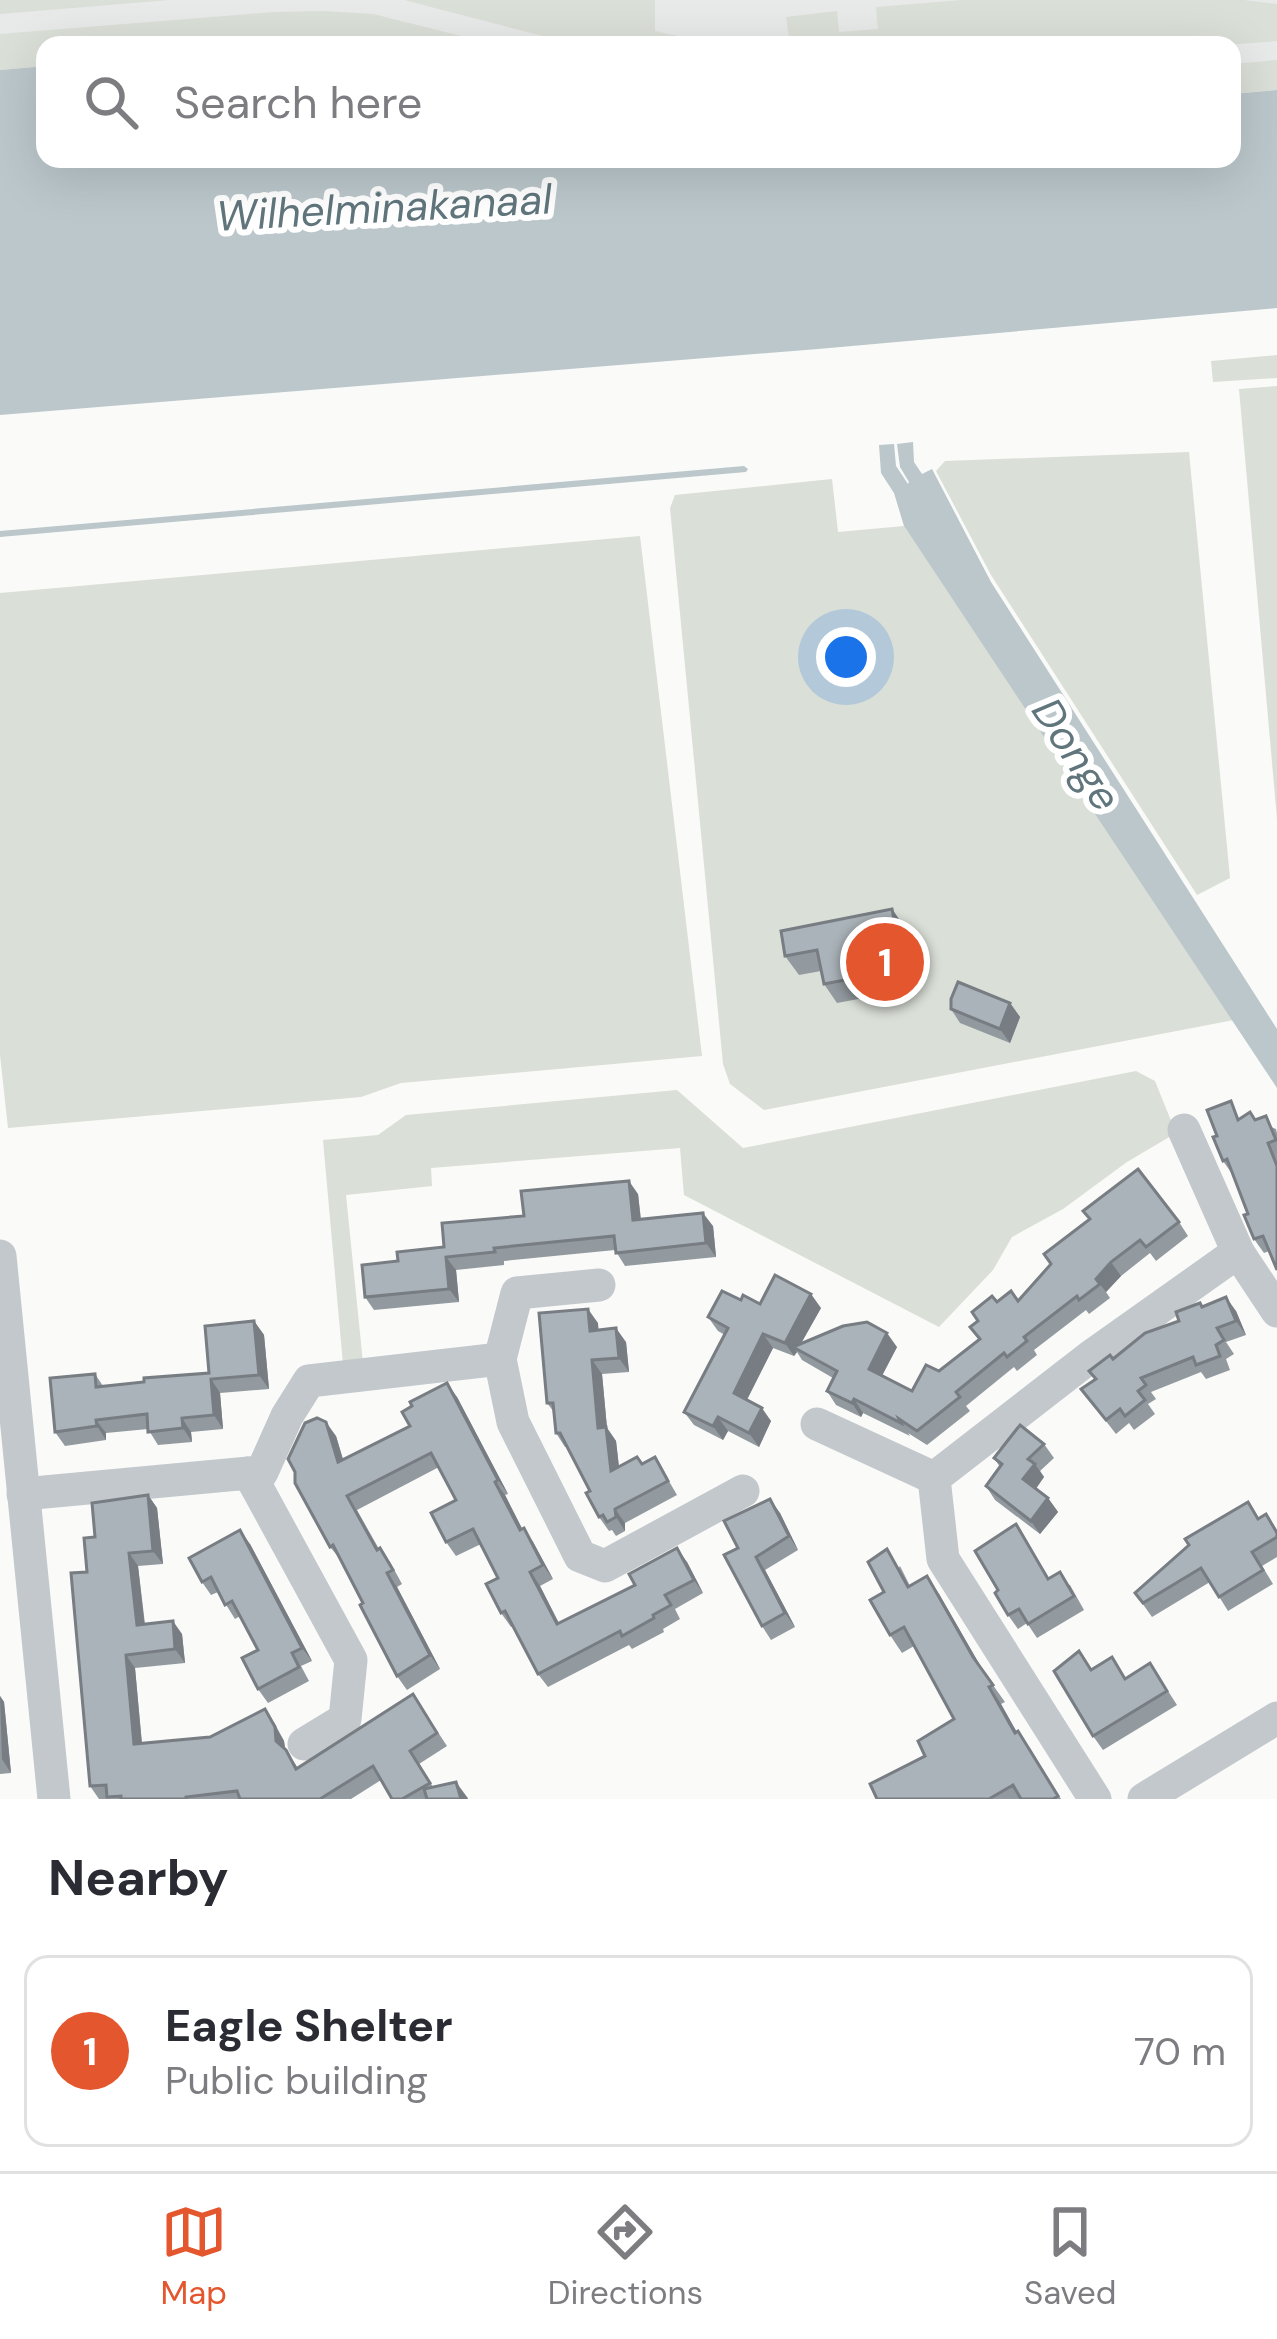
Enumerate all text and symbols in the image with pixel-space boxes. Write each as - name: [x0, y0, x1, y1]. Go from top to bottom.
- search box: [36, 36, 1241, 168]
- icon: search: [78, 69, 144, 135]
- text: Search here: [174, 73, 422, 132]
- water label: Wilhelminakanaal: [215, 171, 554, 244]
- your location: [816, 627, 876, 687]
- water label: Donge: [1020, 687, 1134, 821]
- pin: 1: [846, 917, 924, 1007]
- text: Nearby: [48, 1844, 229, 1911]
- text: Eagle Shelter: [165, 1996, 453, 2055]
- text: 1: [83, 2026, 97, 2077]
- text: 70 m: [1134, 2026, 1226, 2077]
- text: Public building: [165, 2055, 428, 2106]
- tab: Map: [160, 2199, 227, 2314]
- tab: Directions: [548, 2199, 703, 2314]
- tab: Saved: [1024, 2199, 1117, 2314]

